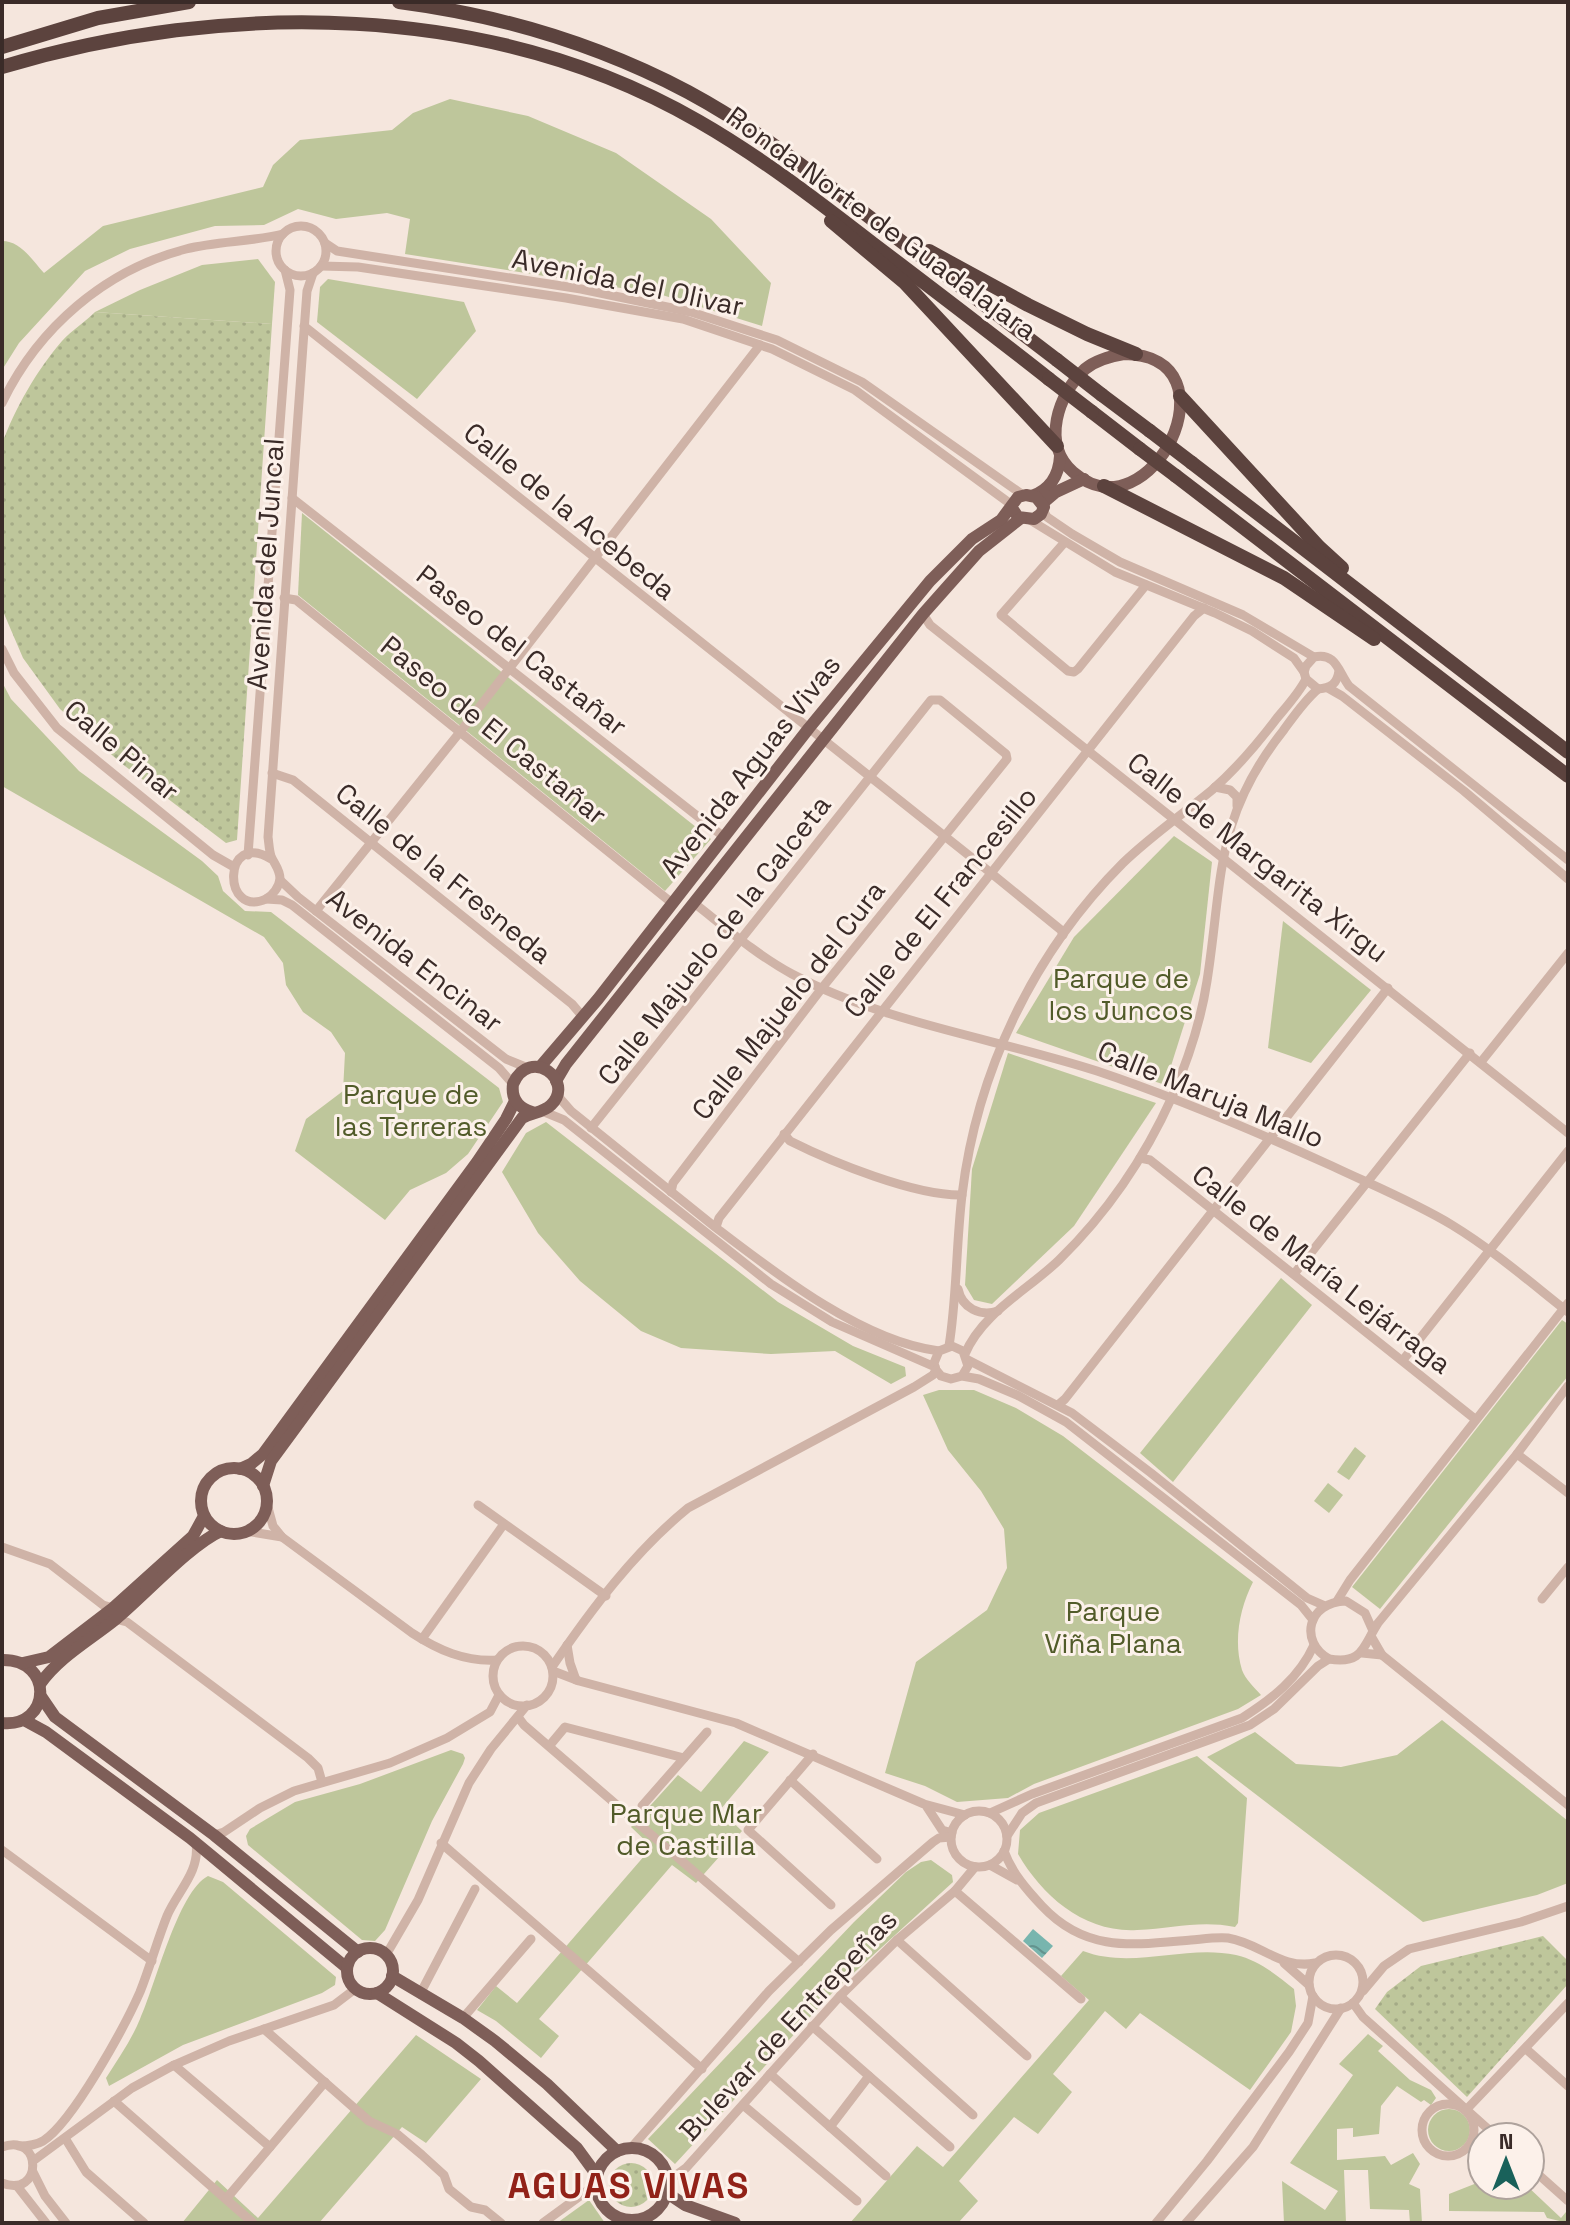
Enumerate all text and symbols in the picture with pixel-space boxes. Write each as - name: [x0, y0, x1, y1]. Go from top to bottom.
- street label: Ronda Norte de Guadalajara: [720, 98, 1044, 348]
- street label: Avenida del Olivar: [509, 240, 747, 324]
- street label: Calle de la Acebeda: [457, 414, 683, 608]
- street label: Avenida del Juncal: [238, 437, 292, 691]
- street label: Paseo del Castañar: [409, 556, 635, 744]
- street label: Paseo de El Castañar: [373, 628, 615, 832]
- street label: Avenida Aguas Vivas: [652, 647, 848, 885]
- street label: Calle Pinar: [57, 692, 187, 808]
- street label: Calle de Margarita Xirgu: [1120, 744, 1396, 970]
- street label: Calle de la Fresneda: [329, 775, 559, 971]
- street label: Calle de El Francesillo: [836, 779, 1044, 1025]
- street label: Calle Majuelo de la Calceta: [589, 788, 839, 1092]
- street label: Calle Majuelo del Cura: [683, 873, 893, 1127]
- street label: Avenida Encinar: [320, 880, 510, 1040]
- park label: Parque de los Juncos: [1048, 960, 1194, 1028]
- street label: Calle Maruja Mallo: [1092, 1032, 1330, 1156]
- park label: Parque de las Terreras: [335, 1076, 487, 1144]
- street label: Calle de María Lejárraga: [1185, 1156, 1459, 1382]
- park label: Parque Viña Plana: [1044, 1593, 1182, 1661]
- park label: Parque Mar de Castilla: [610, 1795, 762, 1863]
- street label: Bulevar de Entrepeñas: [671, 1902, 905, 2148]
- north arrow: [1466, 2121, 1546, 2201]
- text: N: [1499, 2127, 1513, 2155]
- district label: AGUAS VIVAS: [508, 2163, 750, 2209]

